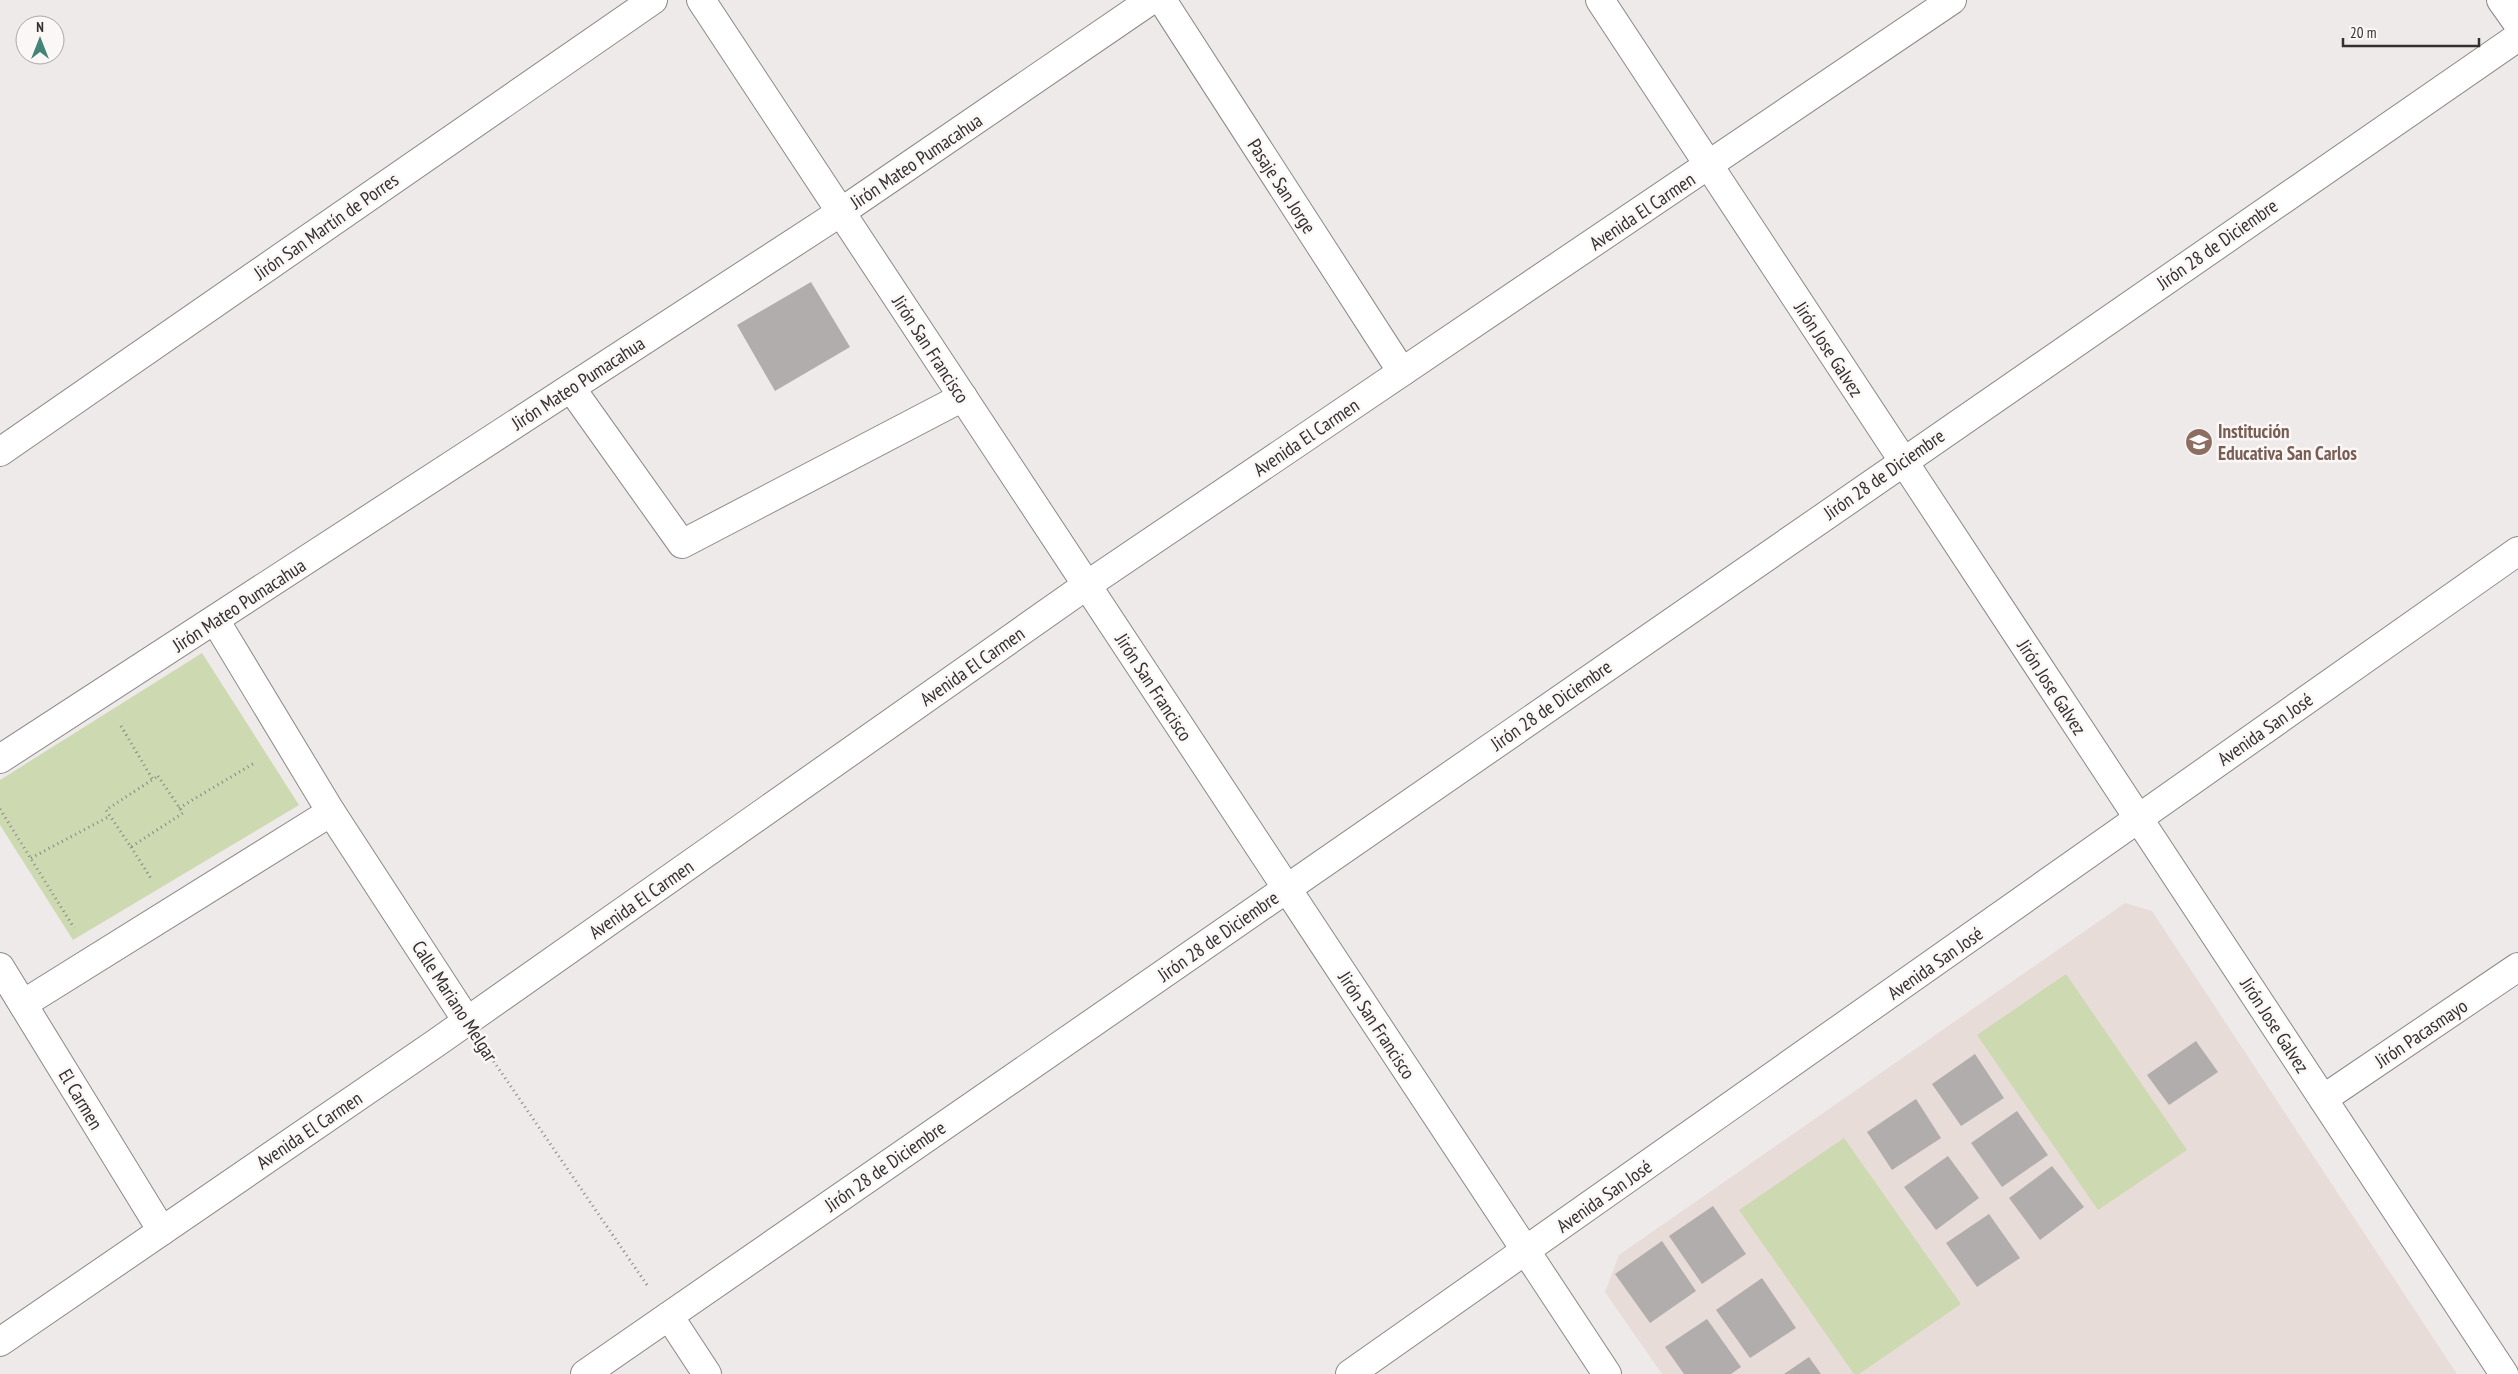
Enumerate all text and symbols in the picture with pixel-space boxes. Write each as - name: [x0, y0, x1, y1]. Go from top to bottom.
- north arrow: [15, 15, 65, 65]
- scale bar: [2343, 15, 2479, 47]
- text: N: [36, 18, 44, 36]
- text: 20 m: [2350, 23, 2376, 42]
- street label: Jirón Mateo Pumacahua: [845, 108, 987, 215]
- street label: Pasaje San Jorge: [1243, 134, 1321, 238]
- street label: Jirón San Martín de Porres: [248, 167, 403, 285]
- street label: Avenida El Carmen: [1585, 167, 1699, 255]
- street label: Jirón 28 de Diciembre: [2151, 193, 2282, 295]
- street label: Jirón San Francisco: [887, 290, 975, 407]
- street label: Jirón Jose Galvez: [1789, 296, 1869, 401]
- street label: Jirón Mateo Pumacahua: [506, 331, 649, 436]
- street label: Avenida El Carmen: [1249, 393, 1363, 481]
- place label: Institución Educativa San Carlos: [2218, 419, 2357, 465]
- street label: Jirón 28 de Diciembre: [1818, 423, 1949, 525]
- school or university icon: Institución Educativa San Carlos: [2184, 427, 2214, 457]
- street label: Jirón Mateo Pumacahua: [167, 553, 310, 658]
- street label: Avenida El Carmen: [915, 621, 1029, 711]
- street label: Jirón San Francisco: [1110, 628, 1198, 745]
- street label: Jirón Jose Galvez: [2012, 634, 2092, 739]
- street label: Jirón 28 de Diciembre: [1485, 654, 1616, 756]
- street label: Avenida San José: [2213, 687, 2318, 771]
- street label: Avenida El Carmen: [584, 854, 698, 944]
- street label: Jirón 28 de Diciembre: [1152, 885, 1283, 987]
- street label: Avenida San José: [1883, 921, 1988, 1005]
- street label: Calle Mariano Melgar: [407, 936, 503, 1067]
- street label: Jirón San Francisco: [1333, 966, 1421, 1083]
- street label: Jirón Jose Galvez: [2235, 972, 2315, 1077]
- street label: Jirón Pacasmayo: [2369, 993, 2472, 1073]
- street label: El Carmen: [54, 1064, 108, 1134]
- street label: Avenida El Carmen: [252, 1086, 366, 1174]
- street label: Jirón 28 de Diciembre: [819, 1115, 950, 1217]
- street label: Avenida San José: [1552, 1154, 1657, 1238]

